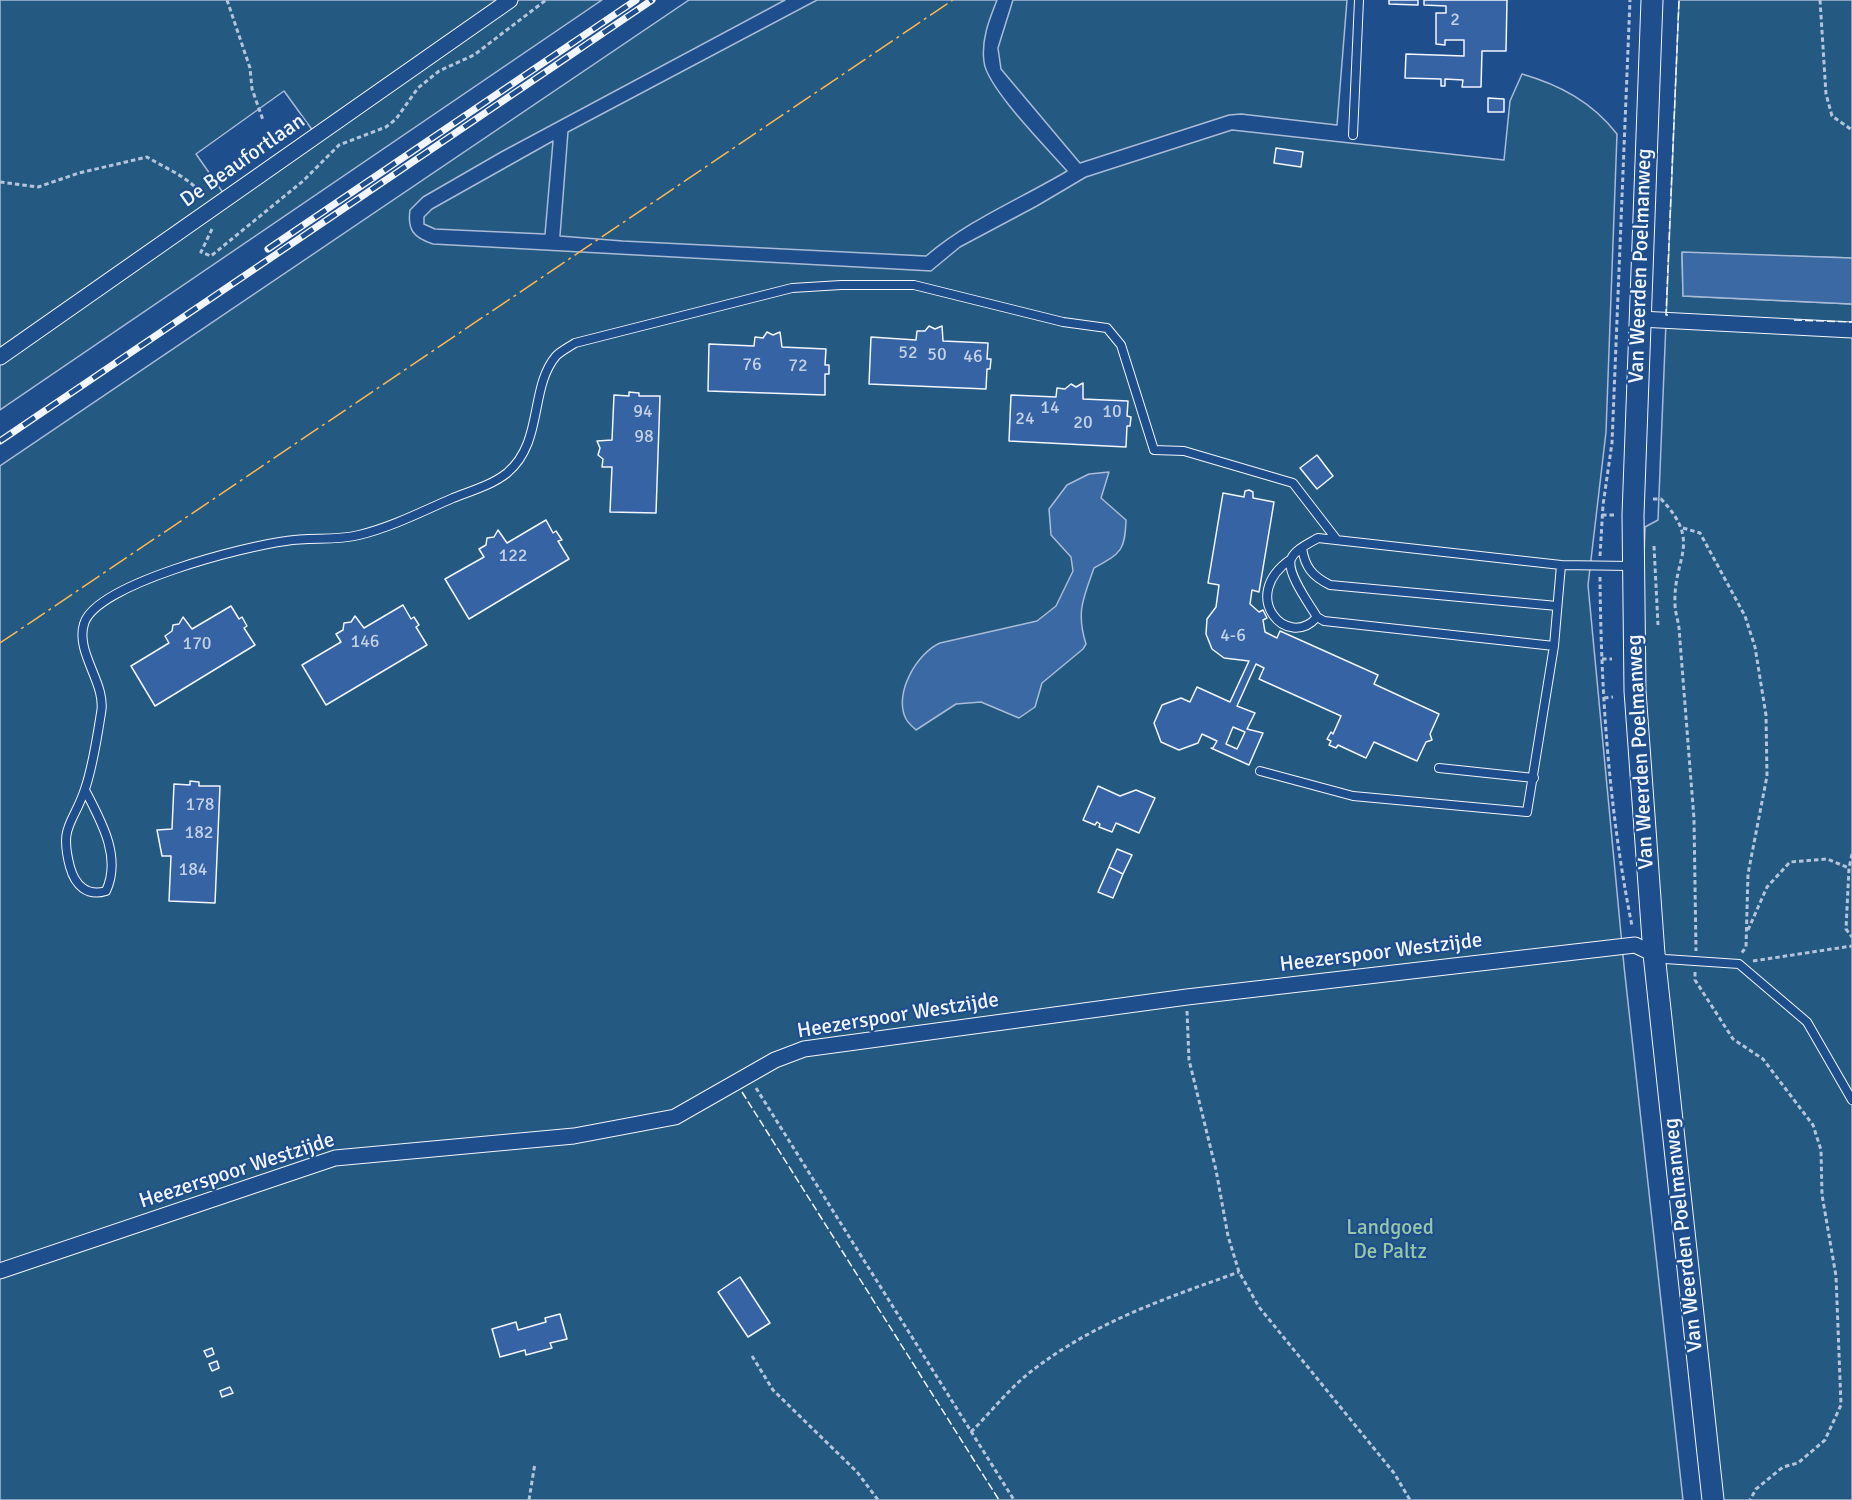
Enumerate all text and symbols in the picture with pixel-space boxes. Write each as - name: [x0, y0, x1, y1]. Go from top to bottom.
- house number: 2: [1450, 9, 1460, 31]
- street label: De Beaufortlaan: [176, 109, 310, 213]
- street label: Van Weerden Poelmanweg: [1624, 148, 1658, 384]
- house number: 52: [898, 342, 918, 364]
- house number: 50: [927, 344, 947, 366]
- house number: 46: [963, 346, 983, 368]
- house number: 76: [742, 354, 762, 376]
- house number: 72: [788, 355, 808, 377]
- house number: 14: [1040, 397, 1060, 419]
- house number: 94: [633, 401, 653, 423]
- house number: 10: [1102, 401, 1122, 423]
- house number: 24: [1015, 408, 1035, 430]
- house number: 20: [1073, 412, 1093, 434]
- house number: 98: [634, 426, 654, 448]
- house number: 122: [498, 545, 528, 567]
- house number: 4-6: [1220, 625, 1246, 647]
- house number: 146: [350, 631, 380, 653]
- house number: 170: [182, 633, 212, 655]
- street label: Van Weerden Poelmanweg: [1622, 634, 1660, 870]
- house number: 178: [185, 794, 215, 816]
- house number: 182: [184, 822, 214, 844]
- house number: 184: [178, 859, 208, 881]
- street label: Heezerspoor Westzijde: [1278, 928, 1484, 978]
- street label: Heezerspoor Westzijde: [795, 988, 1001, 1044]
- street label: Van Weerden Poelmanweg: [1659, 1117, 1709, 1353]
- street label: Heezerspoor Westzijde: [136, 1128, 338, 1214]
- park label: Landgoed De Paltz: [1346, 1215, 1434, 1265]

